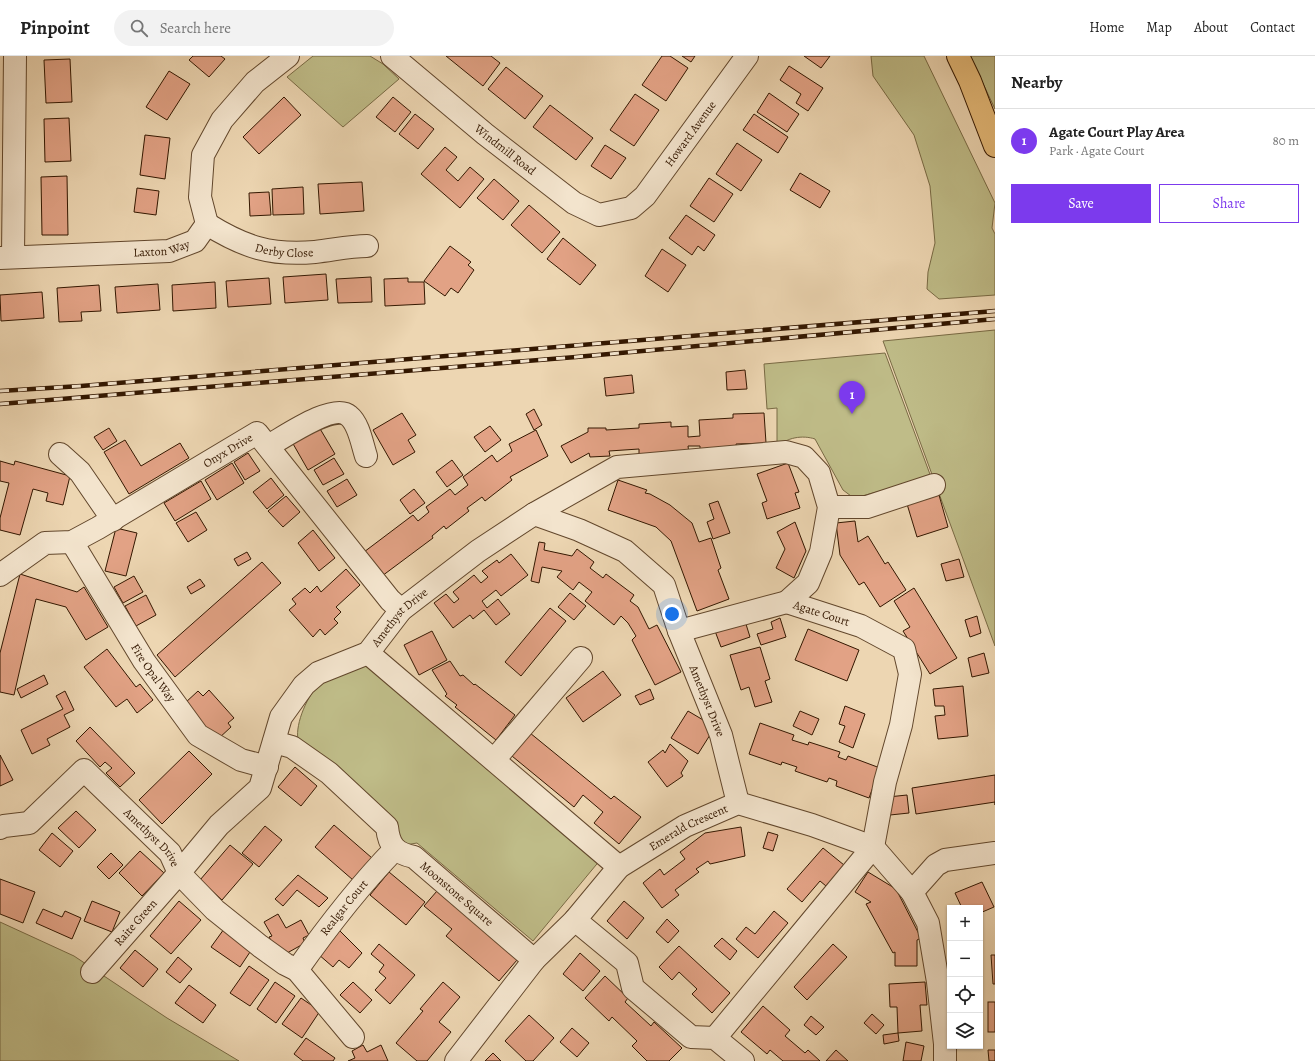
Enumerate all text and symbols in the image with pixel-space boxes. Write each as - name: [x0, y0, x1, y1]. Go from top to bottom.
- search box: [114, 10, 394, 46]
- text: Pinpoint: [20, 15, 90, 41]
- icon: search: [128, 17, 150, 39]
- text: Search here: [160, 18, 231, 38]
- text: Home: [1089, 18, 1124, 37]
- text: Map: [1146, 18, 1172, 37]
- text: About: [1194, 18, 1228, 37]
- text: Contact: [1250, 18, 1295, 37]
- text: Nearby: [1011, 71, 1062, 94]
- street label: Howard Avenue: [661, 98, 720, 170]
- street label: Windmill Road: [470, 120, 540, 179]
- text: Agate Court Play Area: [1049, 122, 1185, 142]
- text: 1: [1022, 132, 1026, 149]
- text: 80 m: [1272, 132, 1299, 149]
- text: Park · Agate Court: [1049, 142, 1144, 159]
- button: Save: [1011, 184, 1151, 223]
- button: Share: [1159, 184, 1299, 223]
- street label: Laxton Way: [133, 236, 193, 260]
- street label: Derby Close: [253, 240, 314, 261]
- pin: 1: [839, 381, 865, 414]
- street label: Onyx Drive: [200, 429, 256, 471]
- street label: Amethyst Drive: [367, 584, 431, 651]
- street label: Agate Court: [790, 596, 852, 630]
- your location: [662, 604, 682, 624]
- street label: Fire Opal Way: [127, 640, 180, 706]
- street label: Amethyst Drive: [685, 662, 729, 739]
- street label: Emerald Crescent: [646, 800, 730, 854]
- street label: Amethyst Drive: [119, 804, 183, 869]
- street label: Moonstone Square: [417, 858, 497, 930]
- street label: Realgar Court: [317, 876, 371, 939]
- street label: Raite Green: [111, 895, 161, 949]
- map controls: [947, 905, 983, 1049]
- button: +: [947, 905, 983, 941]
- button: −: [947, 941, 983, 977]
- button: locate: [947, 977, 983, 1013]
- button: layers: [947, 1013, 983, 1049]

